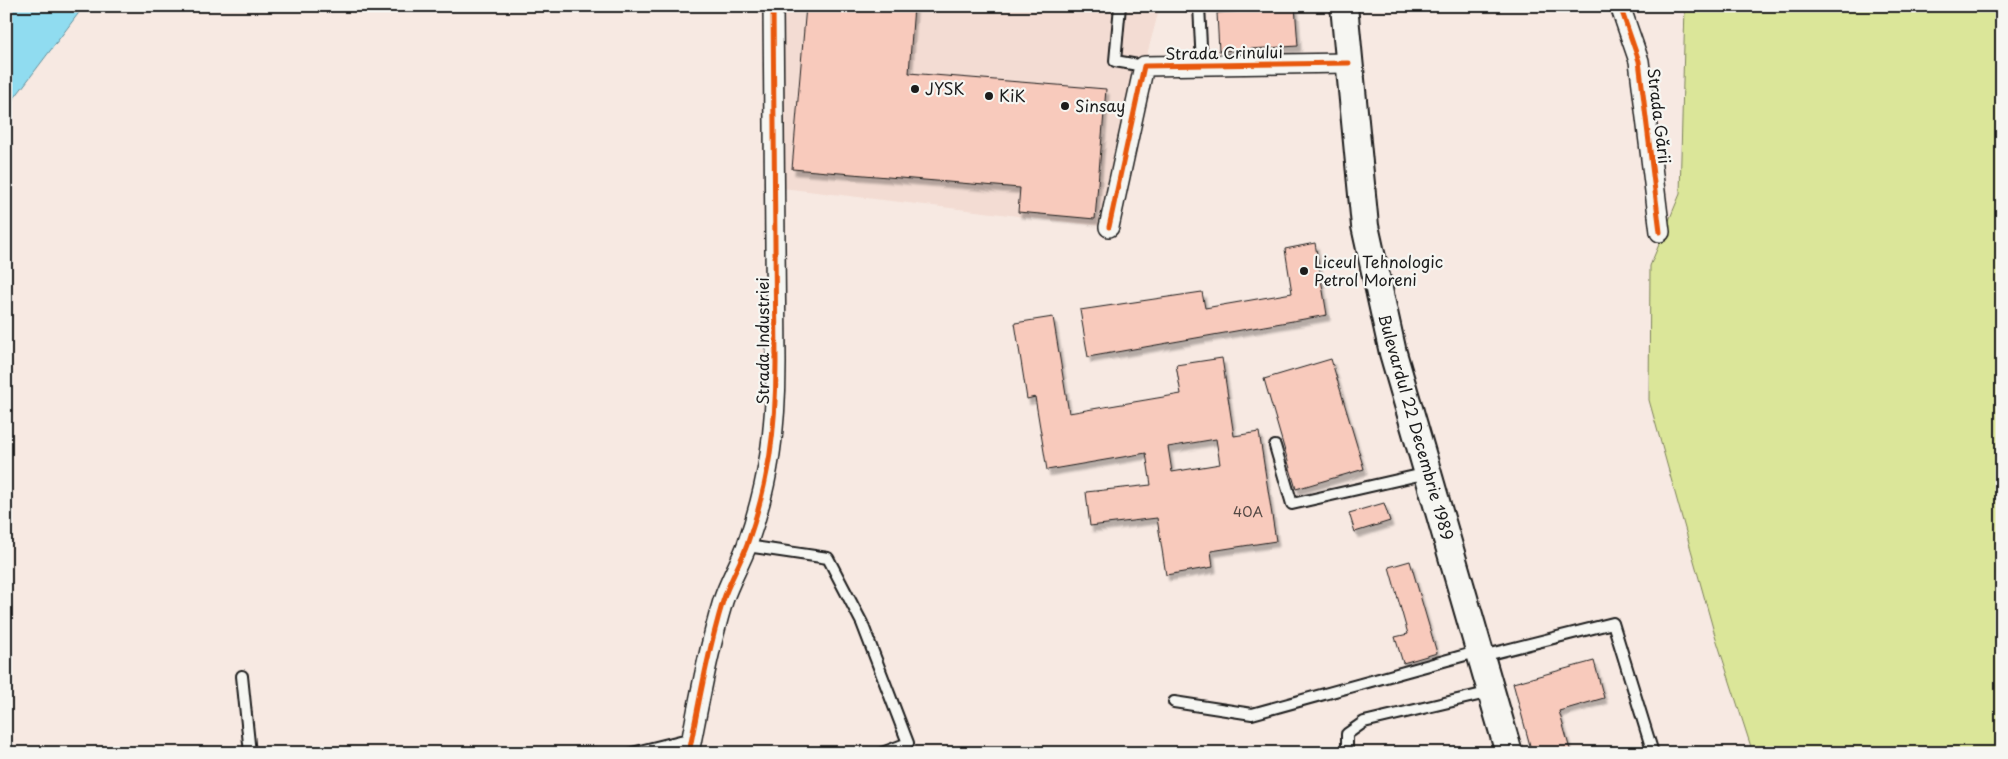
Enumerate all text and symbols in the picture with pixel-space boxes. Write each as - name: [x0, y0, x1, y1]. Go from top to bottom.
- street label: Strada Crinului: [1165, 39, 1283, 65]
- street label: Strada Gării: [1642, 67, 1678, 165]
- place label: JYSK: [925, 76, 965, 100]
- marker: JYSK: [909, 83, 921, 95]
- place label: KiK: [999, 83, 1026, 107]
- marker: KiK: [983, 90, 995, 102]
- place label: Sinsay: [1075, 93, 1125, 117]
- marker: Sinsay: [1059, 100, 1071, 112]
- place label: Liceul Tehnologic Petrol Moreni: [1314, 249, 1443, 291]
- marker: Liceul Tehnologic Petrol Moreni: [1298, 265, 1310, 277]
- street label: Strada Industriei: [750, 277, 774, 405]
- street label: Bulevardul 22 Decembrie 1989: [1373, 311, 1461, 543]
- house number: 40A: [1233, 501, 1263, 522]

